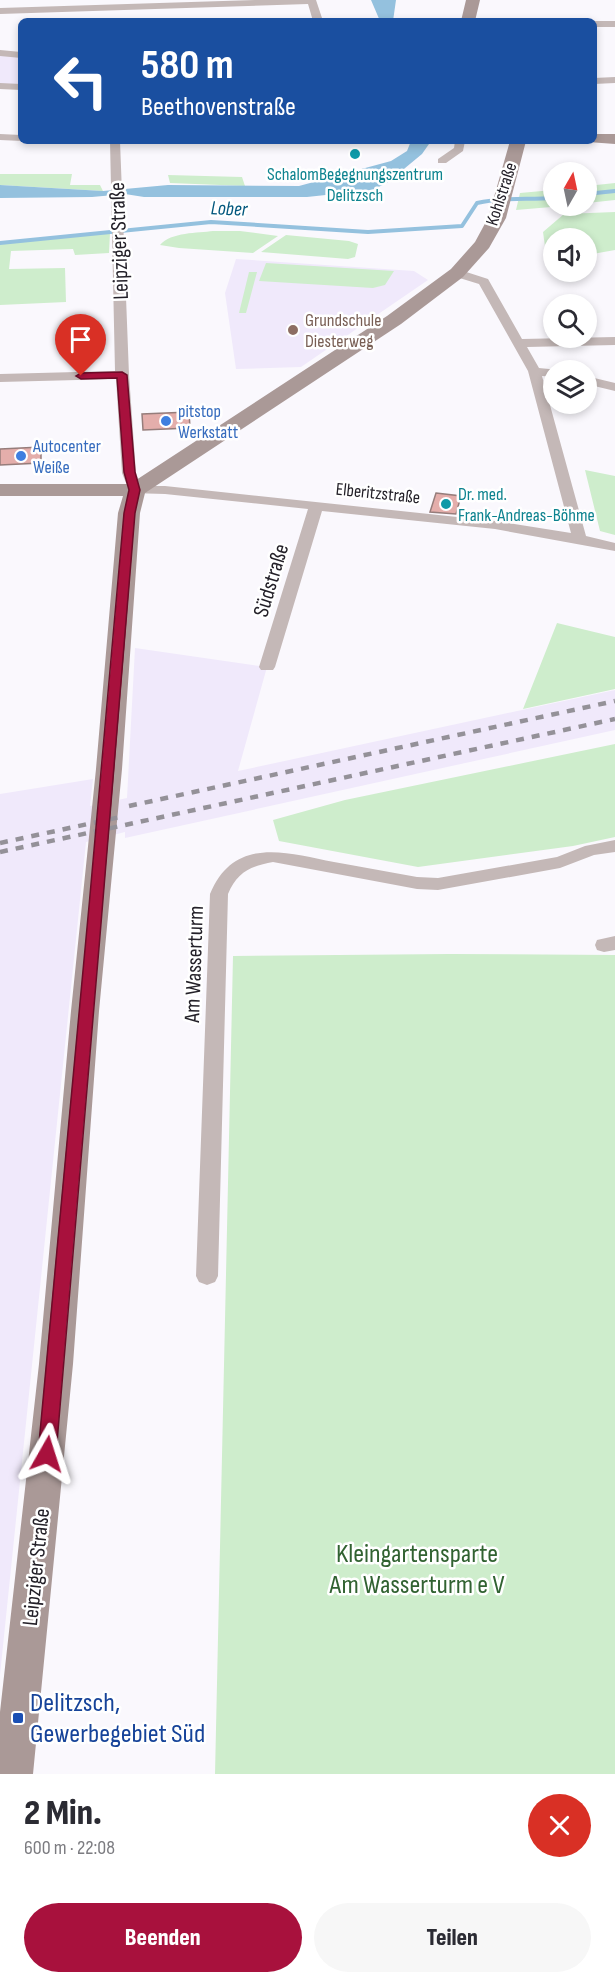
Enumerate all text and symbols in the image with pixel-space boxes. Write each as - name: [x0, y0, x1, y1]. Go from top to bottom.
- text: 580 m: [141, 40, 234, 91]
- icon: left: [42, 42, 120, 120]
- text: Beethovenstraße: [141, 91, 296, 123]
- marker: SchalomBegegnungszentrum Delitzsch: [348, 147, 362, 161]
- street label: Kohlstraße: [481, 160, 521, 228]
- north arrow: [543, 162, 597, 216]
- map controls: [543, 162, 597, 414]
- place label: SchalomBegegnungszentrum Delitzsch: [267, 164, 443, 206]
- street label: Leipziger Straße: [104, 182, 135, 300]
- water label: Lober: [210, 196, 249, 222]
- button: sound: [543, 228, 597, 282]
- button: search: [543, 294, 597, 348]
- place label: Grundschule Diesterweg: [305, 310, 381, 352]
- pin: [55, 314, 106, 376]
- icon: arrive: [64, 323, 97, 356]
- marker: Grundschule Diesterweg: [286, 323, 300, 337]
- button: layers: [543, 360, 597, 414]
- place label: pitstop Werkstatt: [178, 401, 239, 443]
- marker: pitstop Werkstatt: [159, 414, 173, 428]
- place label: Autocenter Weiße: [32, 436, 101, 478]
- marker: Autocenter Weiße: [14, 449, 28, 463]
- street label: Elberitzstraße: [335, 479, 421, 508]
- place label: Dr. med. Frank-Andreas-Böhme: [458, 484, 595, 526]
- marker: Dr. med. Frank-Andreas-Böhme: [439, 497, 453, 511]
- street label: Südstraße: [248, 541, 295, 620]
- street label: Am Wasserturm: [179, 905, 210, 1024]
- position arrow: [15, 1422, 79, 1486]
- street label: Leipziger Straße: [17, 1507, 56, 1627]
- park label: Kleingartensparte Am Wasserturm e V: [328, 1538, 505, 1601]
- place label: Delitzsch, Gewerbegebiet Süd: [30, 1687, 205, 1750]
- marker: Delitzsch, Gewerbegebiet Süd: [11, 1711, 25, 1725]
- text: 2 Min.: [24, 1792, 102, 1835]
- button: close: [528, 1794, 591, 1857]
- text: 600 m · 22:08: [24, 1836, 115, 1860]
- button: Beenden: [24, 1903, 302, 1972]
- button: Teilen: [314, 1903, 591, 1972]

